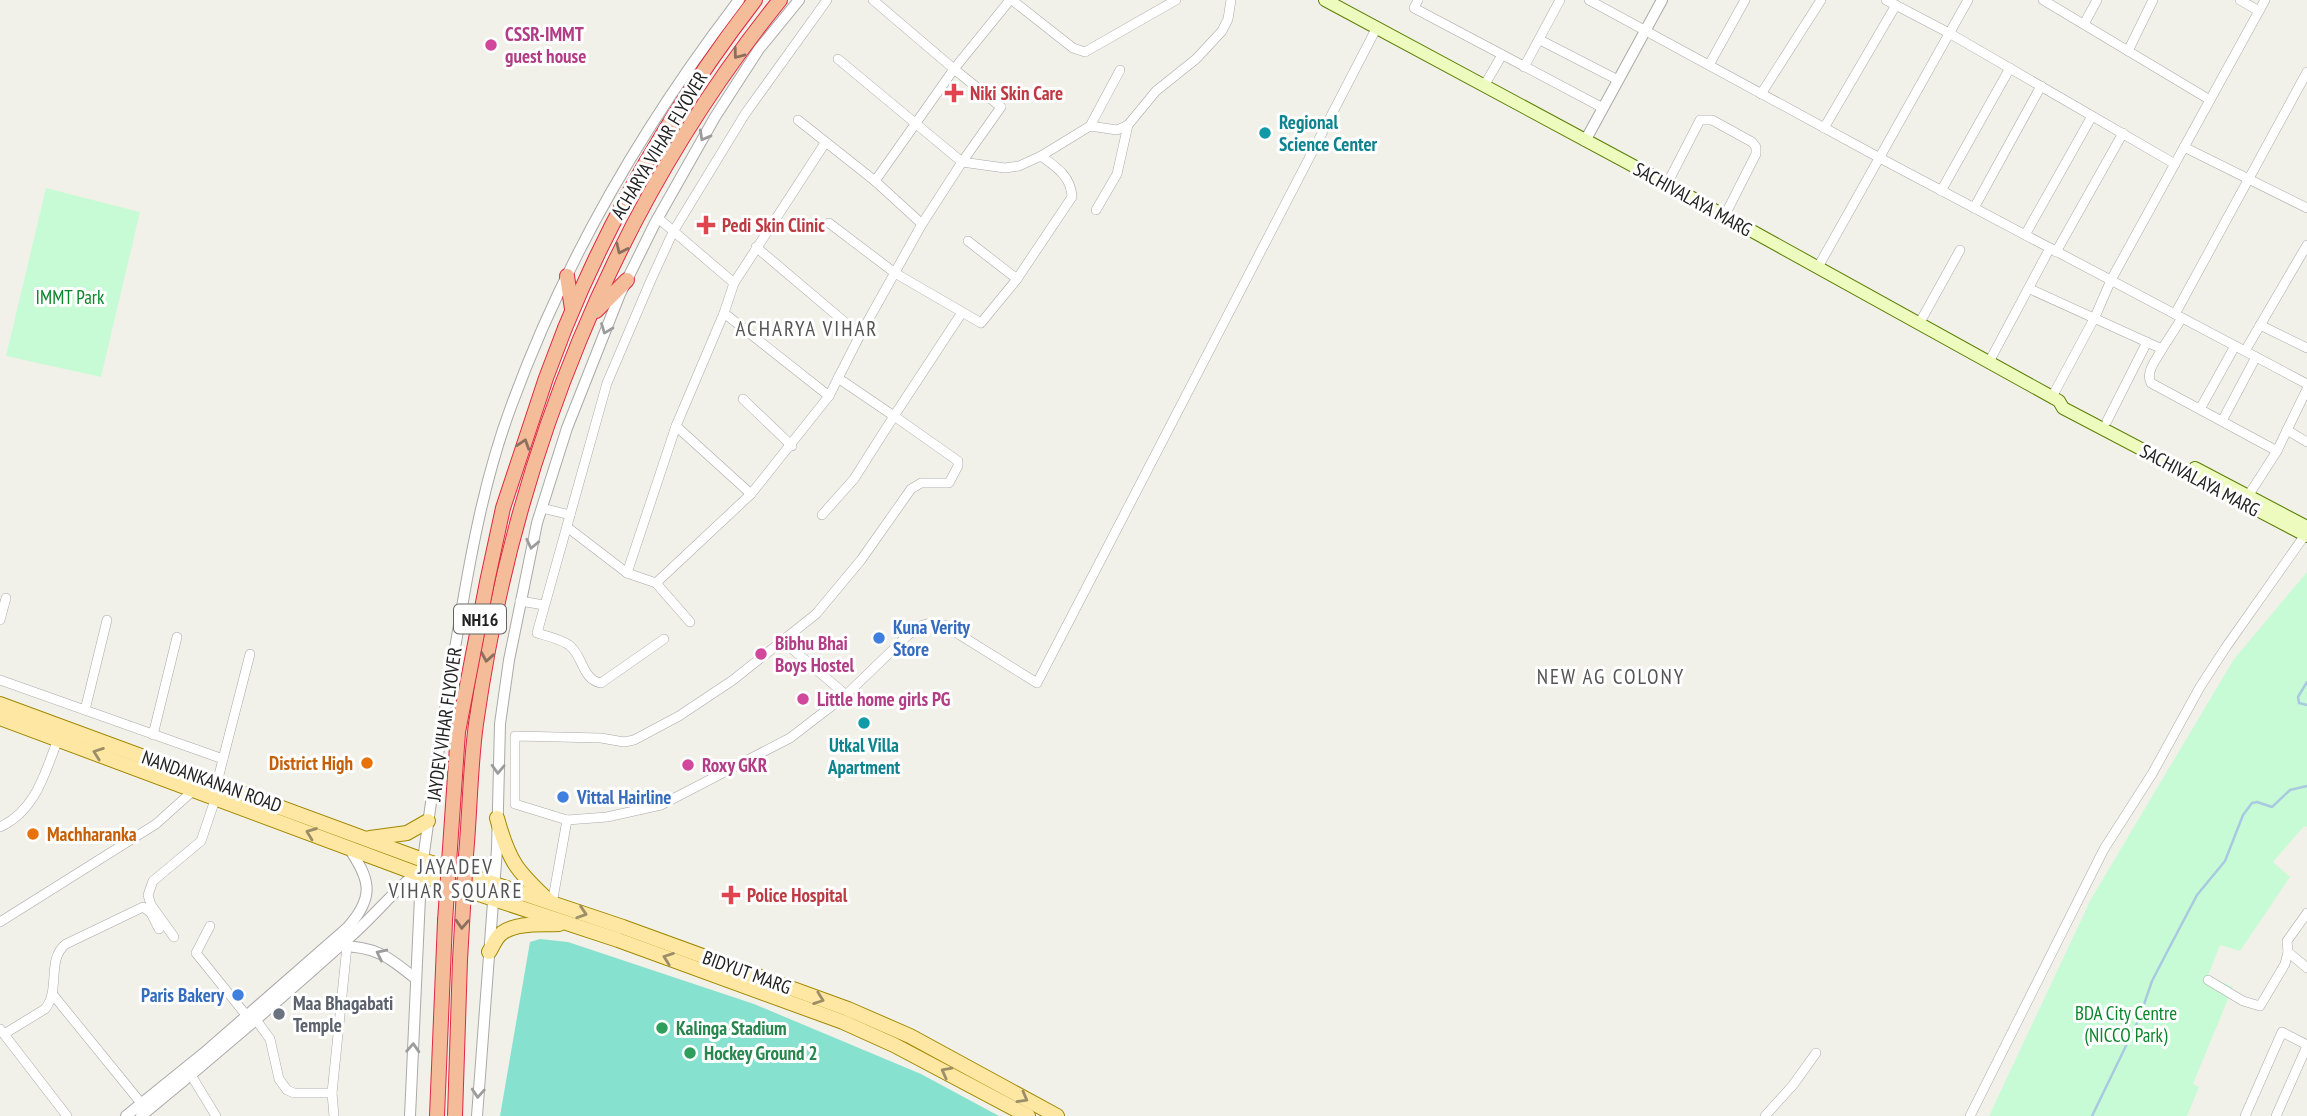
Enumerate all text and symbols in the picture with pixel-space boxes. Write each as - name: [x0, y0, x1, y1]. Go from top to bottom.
- place label: CSSR-IMMT guest house: [505, 22, 586, 68]
- marker: CSSR-IMMT guest house: [483, 37, 499, 53]
- one-way arrow: [733, 46, 746, 59]
- street label: ACHARYA VIHAR FLYOVER: [605, 67, 713, 223]
- place label: Niki Skin Care: [970, 81, 1063, 105]
- marker: Niki Skin Care: [944, 83, 964, 103]
- place label: Regional Science Center: [1279, 110, 1378, 156]
- marker: Regional Science Center: [1257, 125, 1273, 141]
- one-way arrow: [699, 129, 712, 142]
- street label: SACHIVALAYA MARG: [1629, 157, 1757, 241]
- place label: Pedi Skin Clinic: [722, 213, 825, 237]
- marker: Pedi Skin Clinic: [696, 215, 716, 235]
- one-way arrow: [615, 242, 629, 254]
- park label: IMMT Park: [36, 285, 105, 309]
- district label: ACHARYA VIHAR: [736, 315, 878, 342]
- one-way arrow: [600, 323, 614, 335]
- one-way arrow: [516, 438, 530, 451]
- street label: SACHIVALAYA MARG: [2136, 438, 2264, 522]
- one-way arrow: [526, 538, 541, 550]
- road number: NH16: [454, 604, 506, 634]
- place label: Kuna Verity Store: [893, 615, 970, 661]
- marker: Kuna Verity Store: [871, 630, 887, 646]
- place label: Bibhu Bhai Boys Hostel: [775, 631, 855, 677]
- street label: JAYDEV VIHAR FLYOVER: [421, 646, 467, 803]
- marker: Bibhu Bhai Boys Hostel: [753, 646, 769, 662]
- one-way arrow: [480, 651, 495, 663]
- district label: NEW AG COLONY: [1537, 663, 1685, 690]
- place label: Little home girls PG: [817, 687, 950, 711]
- marker: Little home girls PG: [795, 691, 811, 707]
- marker: Utkal Villa Apartment: [856, 715, 872, 731]
- place label: Utkal Villa Apartment: [827, 733, 901, 779]
- street label: NANDANKANAN ROAD: [139, 745, 285, 817]
- one-way arrow: [93, 747, 105, 761]
- place label: District High: [269, 751, 353, 775]
- place label: Roxy GKR: [702, 753, 768, 777]
- marker: District High: [359, 755, 375, 771]
- marker: Roxy GKR: [680, 757, 696, 773]
- one-way arrow: [491, 764, 506, 775]
- place label: Vittal Hairline: [576, 785, 672, 809]
- marker: Vittal Hairline: [555, 789, 571, 805]
- place label: Machharanka: [47, 822, 137, 846]
- marker: Machharanka: [25, 826, 41, 842]
- one-way arrow: [306, 827, 318, 841]
- district label: JAYADEV VIHAR SQUARE: [388, 853, 523, 904]
- place label: Police Hospital: [747, 883, 848, 907]
- marker: Police Hospital: [721, 885, 741, 905]
- one-way arrow: [576, 905, 588, 920]
- one-way arrow: [455, 918, 470, 929]
- street label: BIDYUT MARG: [700, 945, 794, 999]
- one-way arrow: [376, 948, 388, 962]
- one-way arrow: [662, 952, 674, 966]
- place label: Paris Bakery: [141, 983, 224, 1007]
- marker: Paris Bakery: [230, 987, 246, 1003]
- one-way arrow: [813, 990, 825, 1004]
- place label: Maa Bhagabati Temple: [293, 991, 393, 1037]
- park label: BDA City Centre (NICCO Park): [2075, 1001, 2177, 1047]
- marker: Maa Bhagabati Temple: [271, 1006, 287, 1022]
- place label: Kalinga Stadium: [676, 1016, 787, 1040]
- marker: Kalinga Stadium: [654, 1020, 670, 1036]
- place label: Hockey Ground 2: [704, 1041, 818, 1065]
- one-way arrow: [405, 1042, 420, 1053]
- marker: Hockey Ground 2: [682, 1045, 698, 1061]
- one-way arrow: [941, 1067, 953, 1081]
- one-way arrow: [471, 1088, 486, 1099]
- one-way arrow: [1016, 1090, 1029, 1103]

